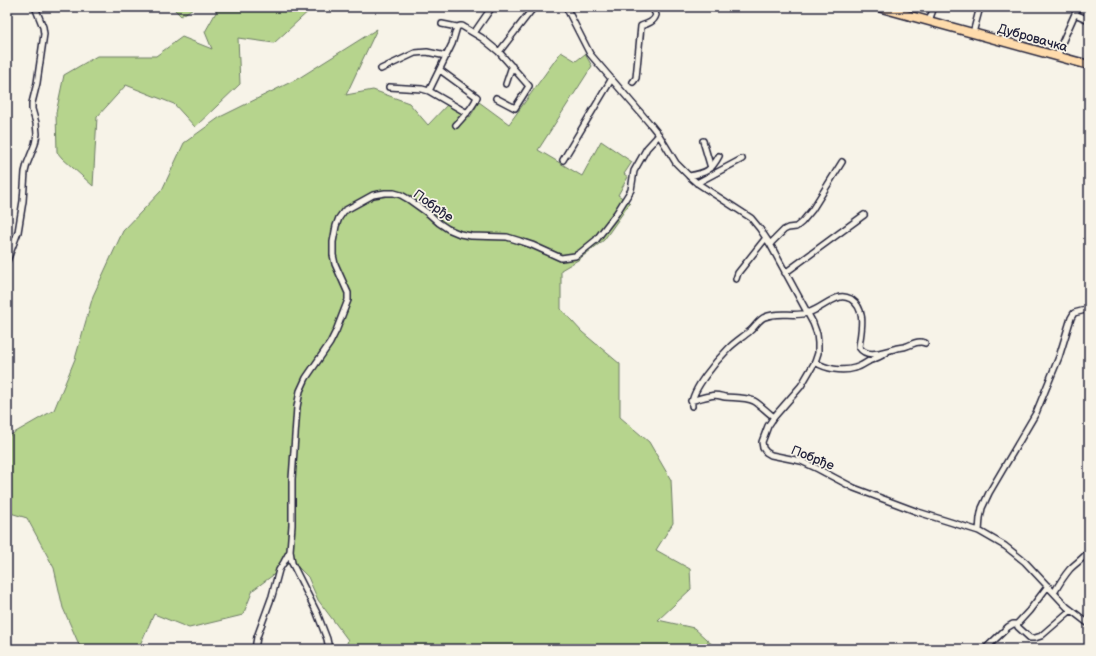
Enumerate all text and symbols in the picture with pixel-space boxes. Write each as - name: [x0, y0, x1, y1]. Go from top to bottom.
- street label: Дубровачка: [996, 20, 1070, 56]
- street label: Побрђе: [410, 186, 457, 225]
- street label: Побрђе: [789, 442, 837, 474]

